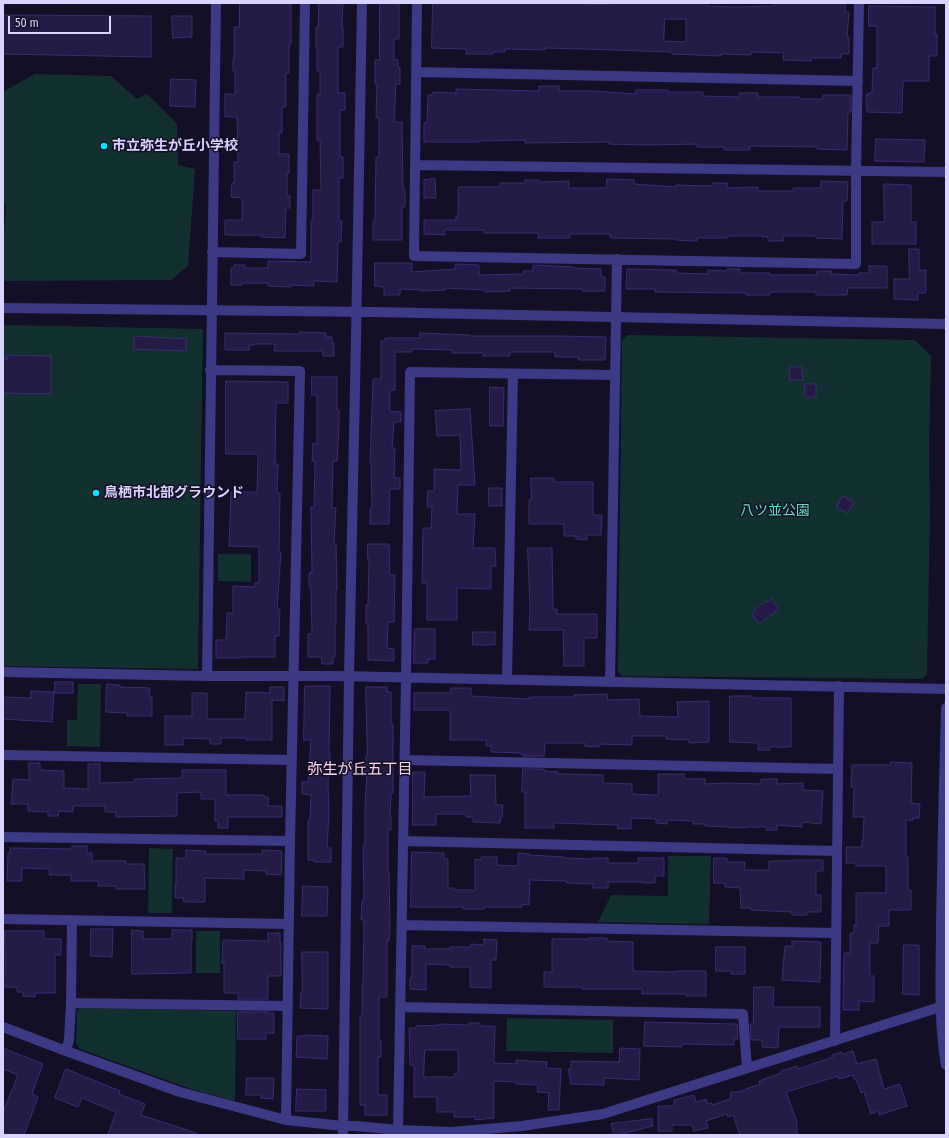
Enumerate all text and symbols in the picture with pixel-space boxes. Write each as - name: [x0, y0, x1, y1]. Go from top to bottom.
- scale bar: [10, 8, 113, 34]
- text: 50 m: [15, 16, 39, 30]
- place label: 市立弥生が丘小学校: [112, 138, 238, 154]
- marker: 市立弥生が丘小学校: [99, 141, 109, 151]
- place label: 鳥栖市北部グラウンド: [104, 485, 244, 501]
- marker: 鳥栖市北部グラウンド: [91, 488, 101, 498]
- park label: 八ツ並公園: [740, 503, 810, 519]
- district label: 弥生が丘五丁目: [308, 761, 412, 779]

